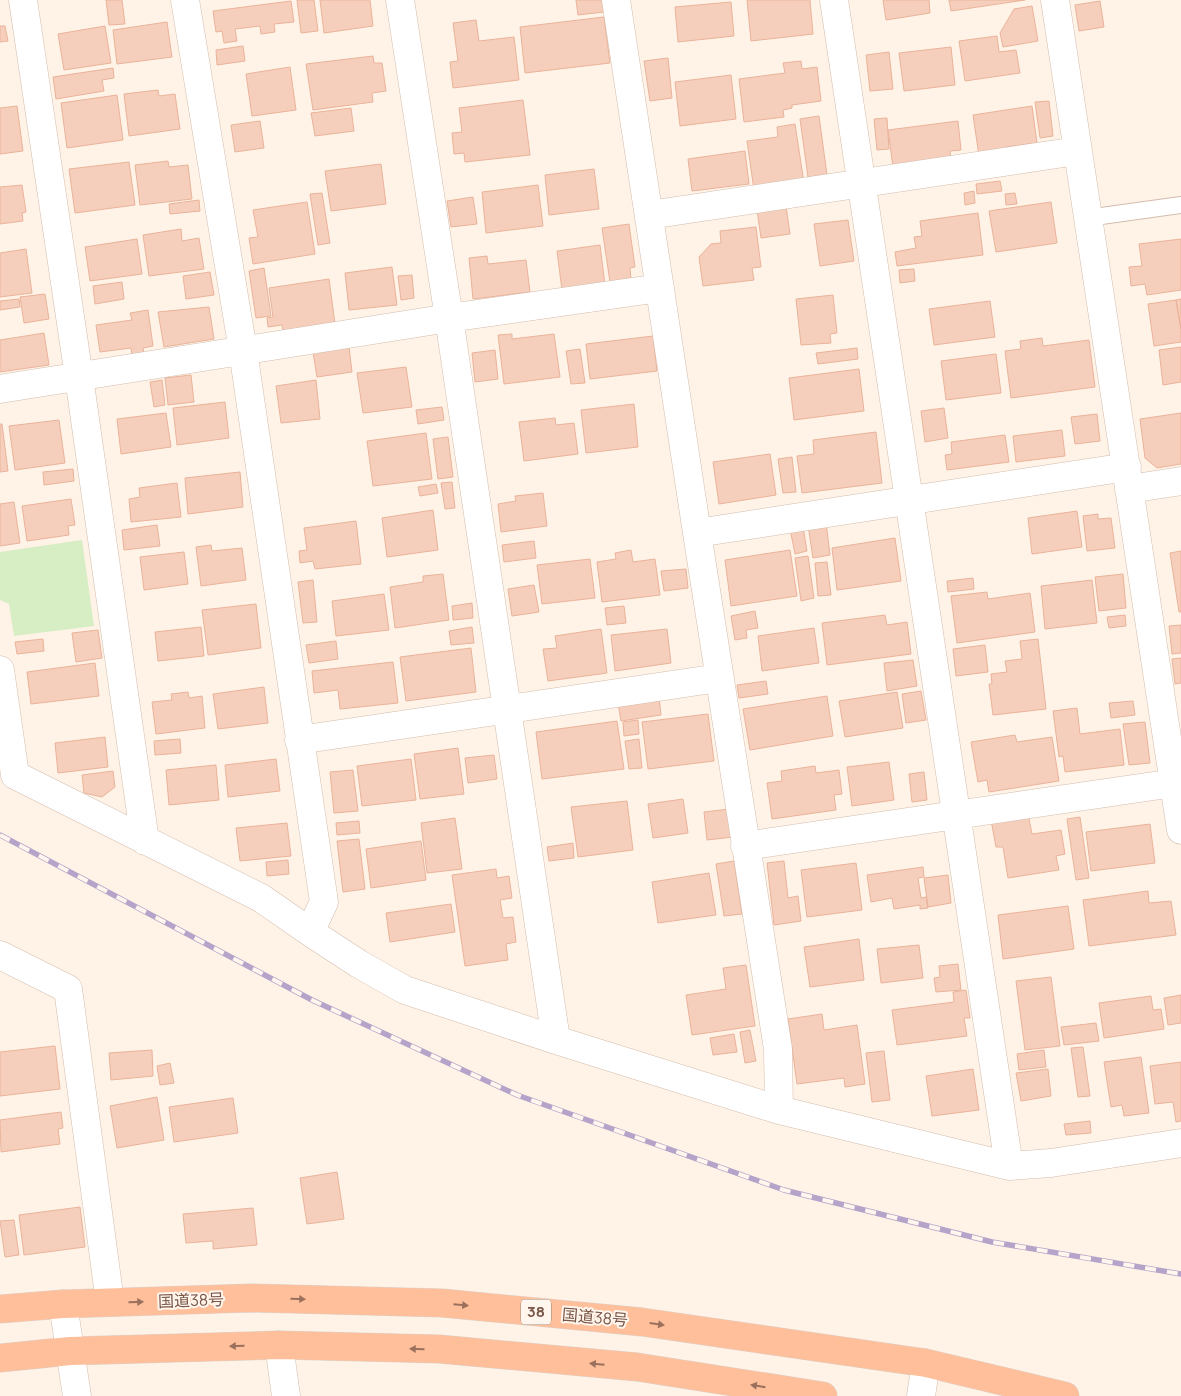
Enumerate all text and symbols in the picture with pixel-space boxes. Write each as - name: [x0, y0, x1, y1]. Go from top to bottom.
- street label: 国道38号: [158, 1288, 224, 1312]
- one-way arrow: [291, 1296, 307, 1304]
- one-way arrow: [128, 1297, 144, 1305]
- road number: 38: [521, 1300, 551, 1324]
- one-way arrow: [453, 1301, 469, 1309]
- street label: 国道38号: [561, 1303, 629, 1331]
- one-way arrow: [650, 1320, 666, 1328]
- one-way arrow: [229, 1343, 245, 1351]
- one-way arrow: [409, 1345, 425, 1353]
- one-way arrow: [588, 1360, 604, 1368]
- one-way arrow: [749, 1381, 765, 1389]

